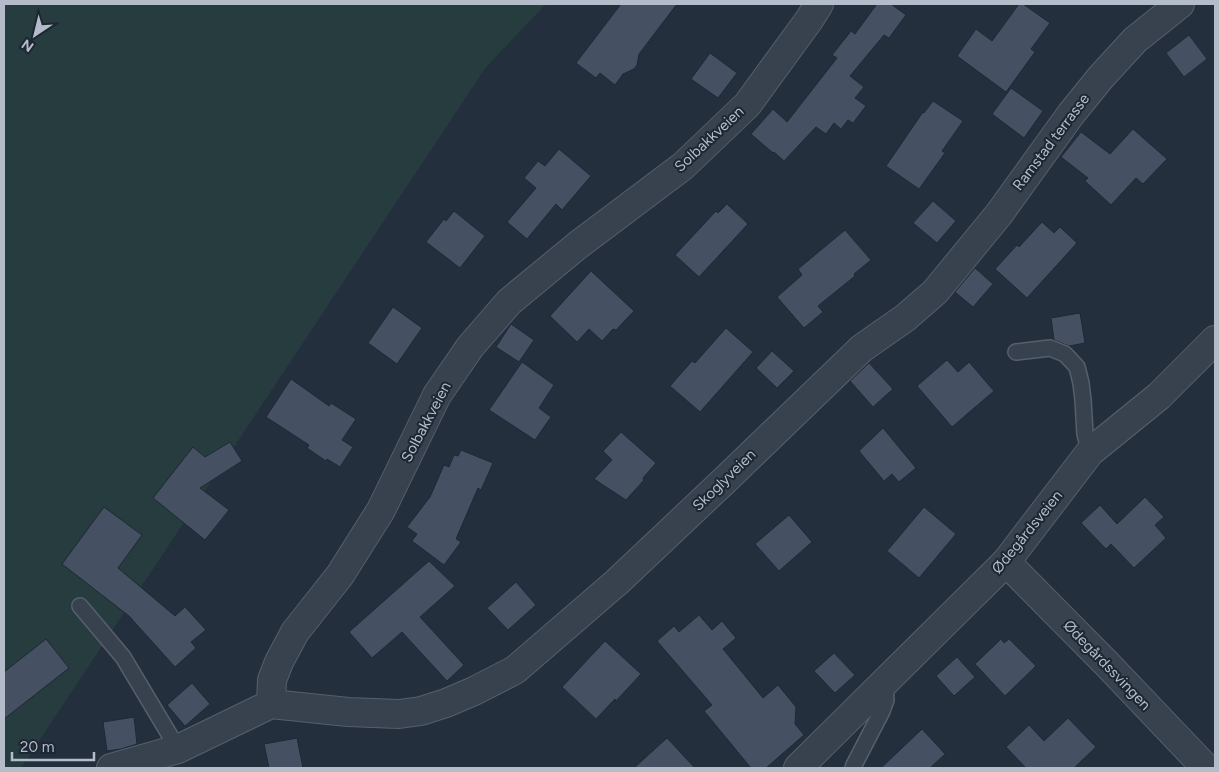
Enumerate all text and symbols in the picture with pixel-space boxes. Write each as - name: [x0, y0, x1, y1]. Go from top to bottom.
- north arrow: [10, 10, 60, 60]
- text: N: [19, 35, 37, 55]
- street label: Ramstad terrasse: [1009, 90, 1093, 194]
- street label: Solbakkveien: [671, 102, 747, 176]
- street label: Solbakkveien: [397, 379, 455, 465]
- street label: Skoglyveien: [689, 445, 759, 515]
- street label: Ødegårdsveien: [988, 487, 1066, 577]
- street label: Ødegårdssvingen: [1060, 616, 1154, 714]
- scale bar: [12, 730, 95, 762]
- text: 20 m: [20, 738, 54, 756]

